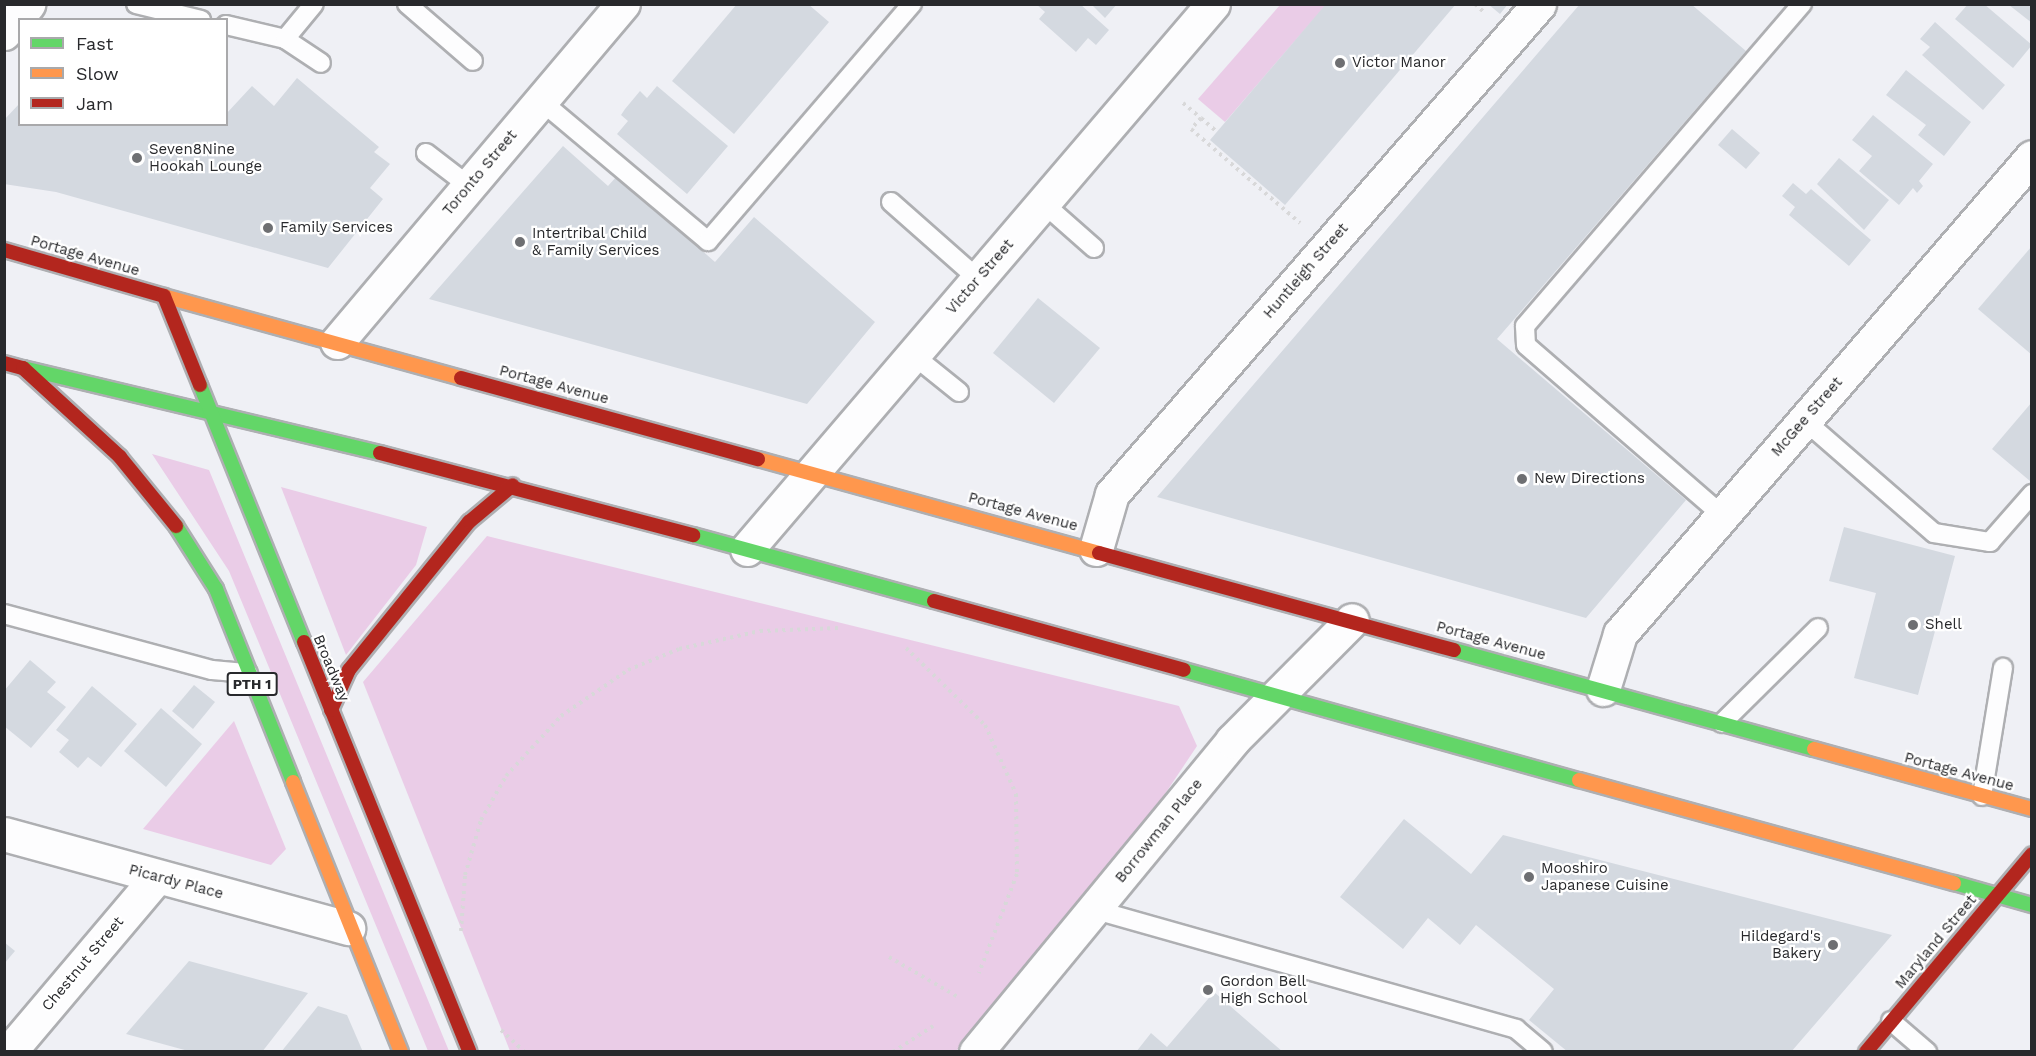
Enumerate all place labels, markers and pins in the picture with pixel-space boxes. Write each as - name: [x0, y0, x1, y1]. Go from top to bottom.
- place label: Victor Manor: [1352, 54, 1446, 72]
- marker: Victor Manor: [1333, 56, 1347, 70]
- place label: Seven8Nine Hookah Lounge: [149, 140, 262, 175]
- marker: Seven8Nine Hookah Lounge: [130, 151, 144, 165]
- place label: Family Services: [280, 219, 393, 237]
- marker: Family Services: [261, 221, 275, 235]
- place label: Intertribal Child & Family Services: [532, 224, 660, 259]
- marker: Intertribal Child & Family Services: [513, 235, 527, 249]
- place label: New Directions: [1534, 470, 1645, 488]
- marker: New Directions: [1515, 472, 1529, 486]
- place label: Shell: [1925, 616, 1962, 634]
- marker: Shell: [1906, 618, 1920, 632]
- place label: Mooshiro Japanese Cuisine: [1541, 859, 1669, 894]
- marker: Mooshiro Japanese Cuisine: [1522, 870, 1536, 884]
- place label: Hildegard's Bakery: [1740, 927, 1821, 962]
- marker: Hildegard's Bakery: [1826, 938, 1840, 952]
- place label: Gordon Bell High School: [1220, 972, 1307, 1007]
- marker: Gordon Bell High School: [1201, 983, 1215, 997]

